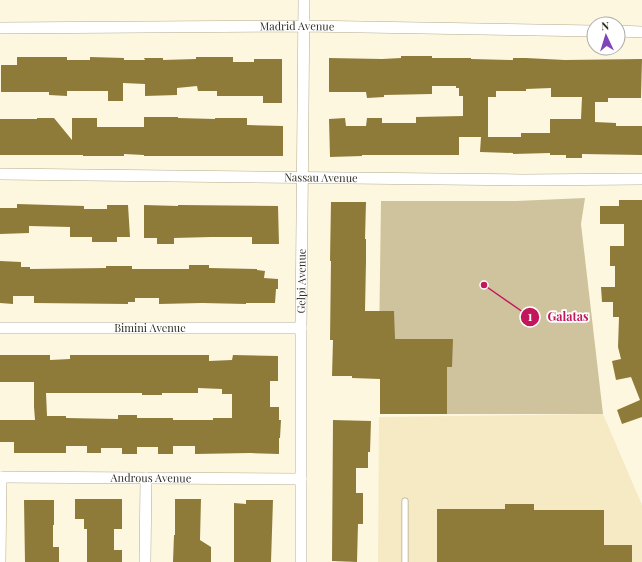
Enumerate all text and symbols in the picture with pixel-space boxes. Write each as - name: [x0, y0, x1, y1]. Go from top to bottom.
- north arrow: [586, 16, 626, 56]
- street label: Madrid Avenue: [260, 18, 335, 34]
- text: N: [601, 18, 610, 33]
- street label: Nassau Avenue: [284, 169, 358, 185]
- street label: Gelpi Avenue: [293, 248, 309, 313]
- callout: Galatas: [520, 305, 597, 329]
- text: 1: [528, 308, 533, 324]
- text: Galatas: [548, 308, 589, 324]
- street label: Bimini Avenue: [114, 320, 186, 335]
- street label: Androus Avenue: [110, 470, 192, 485]

